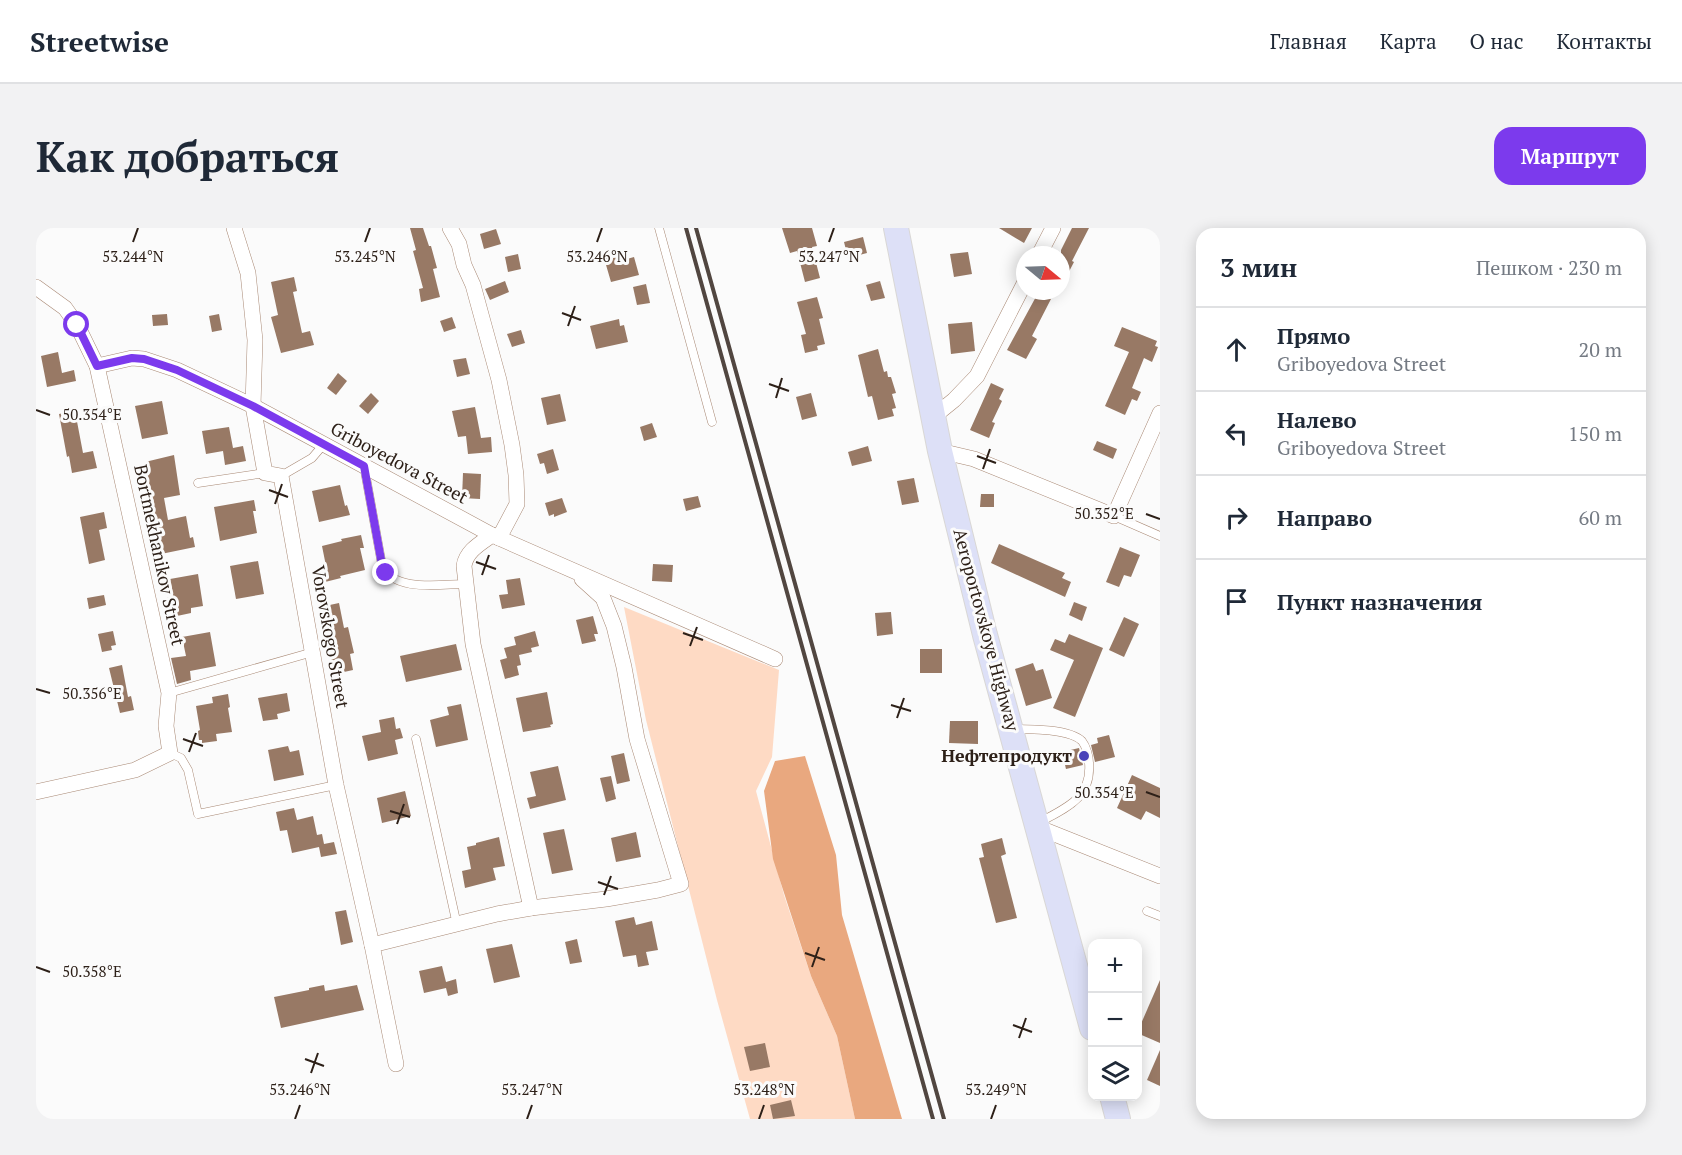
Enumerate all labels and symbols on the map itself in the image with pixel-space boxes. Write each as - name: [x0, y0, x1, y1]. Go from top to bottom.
- text: 53.244°N: [102, 246, 164, 266]
- text: 53.245°N: [334, 246, 396, 266]
- text: 53.246°N: [566, 246, 628, 266]
- text: 53.247°N: [798, 246, 860, 266]
- north arrow: [1016, 246, 1070, 300]
- route start: [63, 311, 89, 337]
- text: 50.354°E: [62, 404, 122, 424]
- street label: Griboyedova Street: [327, 416, 473, 509]
- street label: Bortmekhanikov Street: [129, 462, 191, 648]
- text: 50.352°E: [1074, 503, 1134, 523]
- street label: Aeroportovskoye Highway: [948, 526, 1026, 734]
- route end: [372, 559, 398, 585]
- street label: Vorovskogo Street: [307, 563, 355, 711]
- text: 50.356°E: [62, 683, 122, 703]
- place label: Нефтепродукт: [941, 743, 1072, 767]
- marker: Нефтепродукт: [1077, 749, 1091, 763]
- text: 50.354°E: [1074, 782, 1134, 802]
- text: 50.358°E: [62, 961, 122, 981]
- text: 53.246°N: [269, 1079, 331, 1099]
- text: 53.247°N: [501, 1079, 563, 1099]
- text: 53.248°N: [733, 1079, 795, 1099]
- text: 53.249°N: [965, 1079, 1027, 1099]

